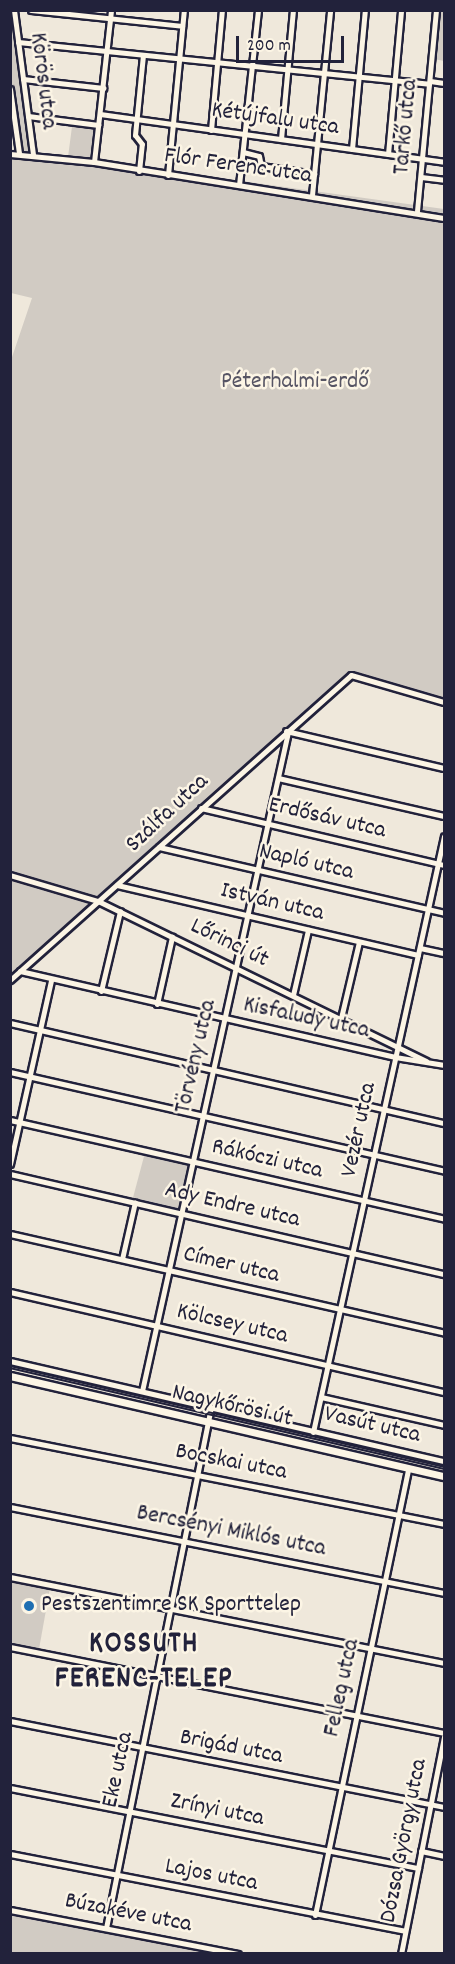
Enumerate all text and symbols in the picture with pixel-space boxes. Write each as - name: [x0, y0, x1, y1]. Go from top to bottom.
- scale bar: [239, 24, 347, 62]
- street label: Körös utca: [22, 31, 62, 131]
- text: 200 m: [247, 34, 291, 59]
- street label: Tarkő utca: [388, 78, 426, 176]
- street label: Kétújfalu utca: [209, 97, 341, 143]
- street label: Flór Ferenc utca: [162, 142, 314, 192]
- park label: Péterhalmi-erdő: [221, 369, 369, 397]
- street label: Szálfa utca: [121, 768, 215, 860]
- street label: Erdősáv utca: [266, 792, 388, 846]
- street label: Napló utca: [256, 838, 356, 888]
- street label: István utca: [218, 877, 326, 929]
- street label: Lőrinci út: [185, 913, 273, 975]
- street label: Kisfaludy utca: [240, 992, 372, 1046]
- street label: Törvény utca: [170, 997, 224, 1117]
- street label: Vezér utca: [336, 1080, 384, 1180]
- street label: Rákóczi utca: [209, 1133, 325, 1187]
- street label: Ady Endre utca: [162, 1176, 302, 1236]
- street label: Címer utca: [180, 1241, 282, 1291]
- street label: Kölcsey utca: [174, 1298, 290, 1352]
- street label: Nagykőrösi út: [169, 1379, 295, 1435]
- street label: Vasút utca: [321, 1401, 423, 1451]
- street label: Bocskai utca: [173, 1438, 289, 1488]
- street label: Bercsényi Miklós utca: [134, 1500, 328, 1564]
- place label: Pestszentimre SK Sporttelep: [41, 1592, 301, 1620]
- marker: Pestszentimre SK Sporttelep: [22, 1599, 36, 1613]
- district label: KOSSUTH FERENC-TELEP: [55, 1628, 233, 1698]
- street label: Felleg utca: [319, 1636, 367, 1740]
- street label: Brigád utca: [177, 1724, 285, 1772]
- street label: Eke utca: [97, 1729, 141, 1811]
- street label: Dózsa György utca: [375, 1757, 435, 1925]
- street label: Zrínyi utca: [168, 1788, 266, 1834]
- street label: Lajos utca: [162, 1853, 260, 1899]
- street label: Búzakéve utca: [62, 1888, 194, 1940]

